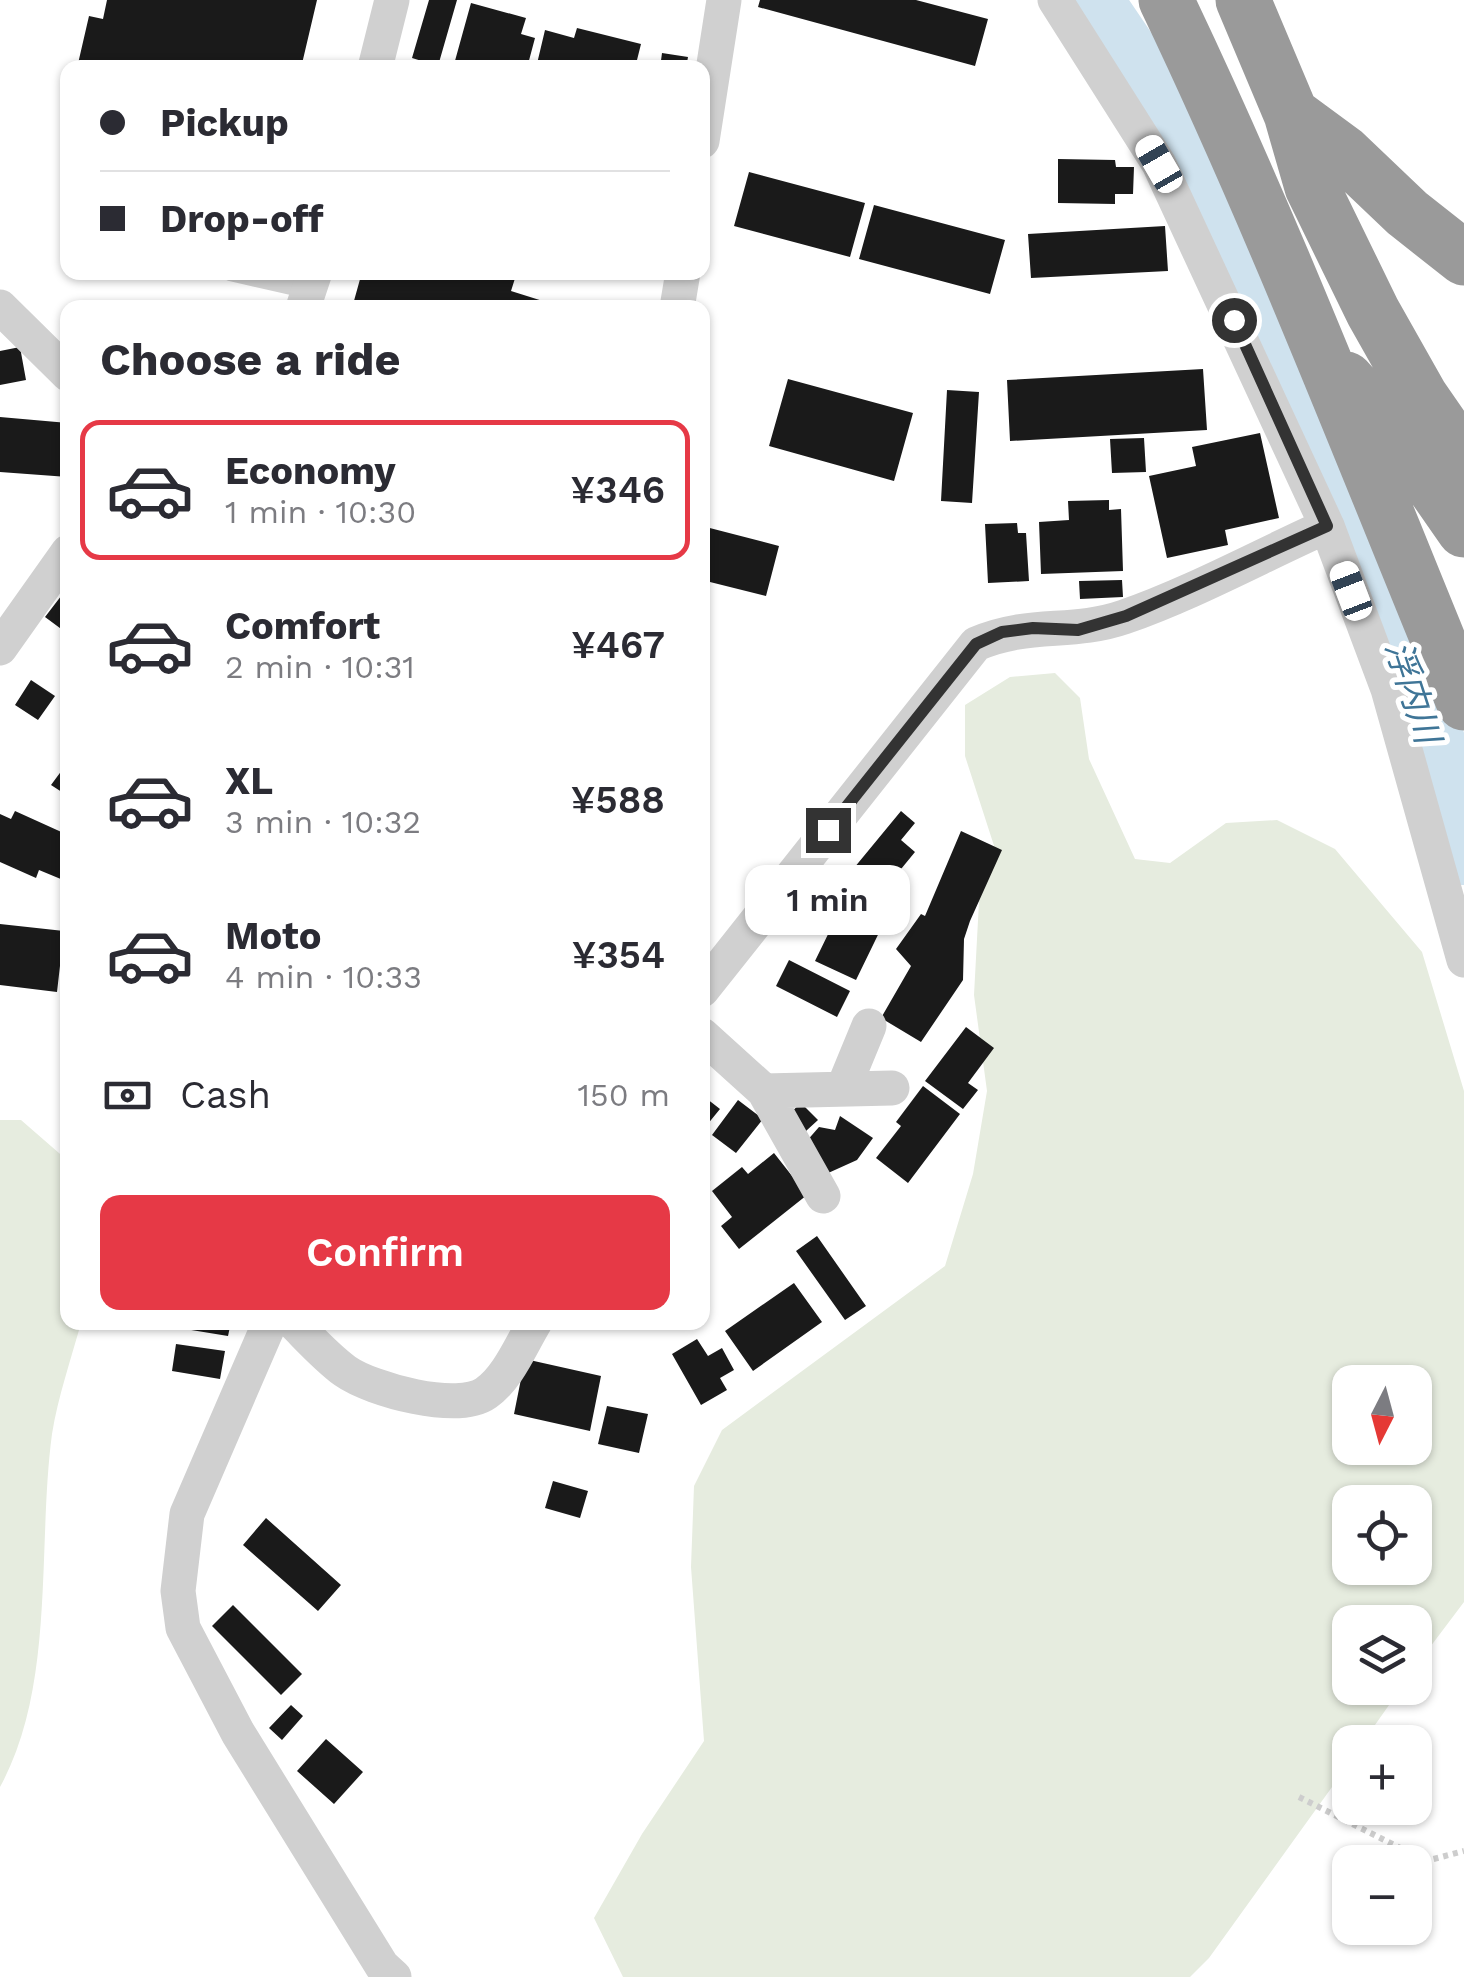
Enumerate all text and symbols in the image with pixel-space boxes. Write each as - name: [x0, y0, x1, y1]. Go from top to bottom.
- text: Pickup: [160, 101, 289, 145]
- car: [1131, 131, 1187, 197]
- text: Drop-off: [160, 197, 324, 241]
- route start: [1212, 298, 1257, 343]
- text: Choose a ride: [100, 333, 400, 386]
- icon: car: [105, 445, 195, 535]
- text: Economy: [225, 449, 396, 493]
- text: ¥346: [571, 468, 665, 512]
- text: 1 min · 10:30: [225, 493, 416, 531]
- car: [1326, 558, 1376, 624]
- icon: car: [105, 600, 195, 690]
- text: Comfort: [225, 604, 380, 648]
- text: ¥467: [571, 623, 665, 667]
- water label: 浮内川: [1377, 636, 1450, 752]
- text: 2 min · 10:31: [225, 648, 415, 686]
- icon: car: [105, 755, 195, 845]
- text: XL: [225, 759, 273, 803]
- text: ¥588: [571, 778, 665, 822]
- text: 3 min · 10:32: [225, 803, 421, 841]
- route end: [806, 808, 851, 853]
- callout: 1 min: [746, 865, 910, 935]
- text: 1 min: [786, 881, 869, 919]
- icon: car: [105, 910, 195, 1000]
- text: Moto: [225, 914, 321, 958]
- text: ¥354: [572, 933, 665, 977]
- text: 4 min · 10:33: [225, 958, 422, 996]
- icon: cash: [100, 1068, 155, 1123]
- text: Cash: [180, 1073, 271, 1117]
- text: 150 m: [578, 1076, 670, 1114]
- button: Confirm: [100, 1195, 670, 1310]
- north arrow: [1332, 1365, 1432, 1465]
- map controls: [1332, 1365, 1432, 1945]
- button: locate: [1332, 1485, 1432, 1585]
- button: layers: [1332, 1605, 1432, 1705]
- button: +: [1332, 1725, 1432, 1825]
- button: −: [1332, 1845, 1432, 1945]

